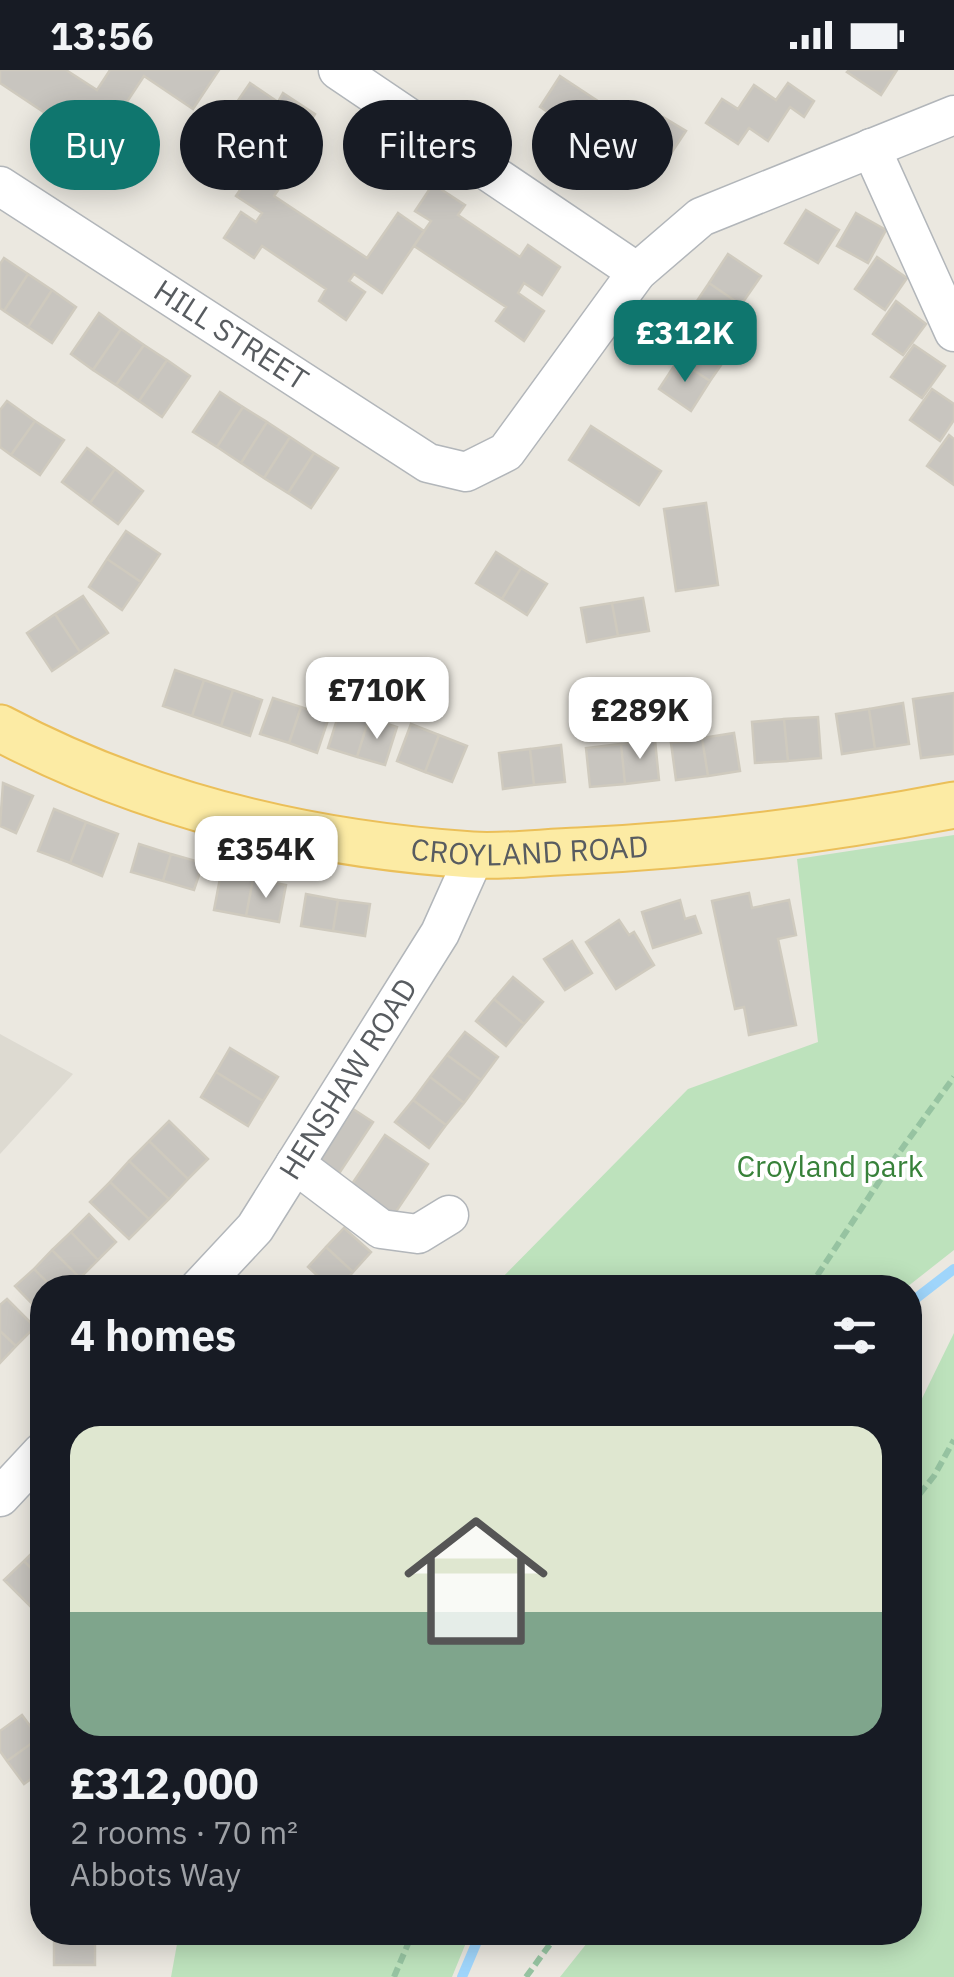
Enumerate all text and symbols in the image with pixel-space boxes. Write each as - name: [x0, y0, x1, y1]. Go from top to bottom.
- text: 13:56: [50, 11, 154, 60]
- chip: Buy: [30, 100, 160, 190]
- chip: Rent: [180, 100, 323, 190]
- chip: Filters: [343, 100, 512, 190]
- chip: New: [532, 100, 673, 190]
- street label: HILL STREET: [147, 270, 316, 398]
- pin: £312K: [615, 300, 755, 385]
- text: £312K: [636, 311, 734, 353]
- pin: £710K: [307, 657, 447, 742]
- text: £710K: [328, 668, 426, 710]
- pin: £289K: [570, 677, 710, 762]
- text: £289K: [591, 688, 689, 730]
- pin: £354K: [196, 816, 336, 901]
- street label: CROYLAND ROAD: [409, 826, 650, 874]
- text: £354K: [217, 827, 315, 869]
- street label: HENSHAW ROAD: [269, 970, 425, 1186]
- park label: Croyland park: [736, 1146, 924, 1185]
- text: 4 homes: [70, 1308, 236, 1363]
- icon: filters: [827, 1308, 882, 1363]
- icon: home: [386, 1491, 566, 1671]
- text: £312,000: [70, 1756, 259, 1811]
- text: 2 rooms · 70 m²: [70, 1811, 298, 1853]
- text: Abbots Way: [70, 1853, 241, 1895]

